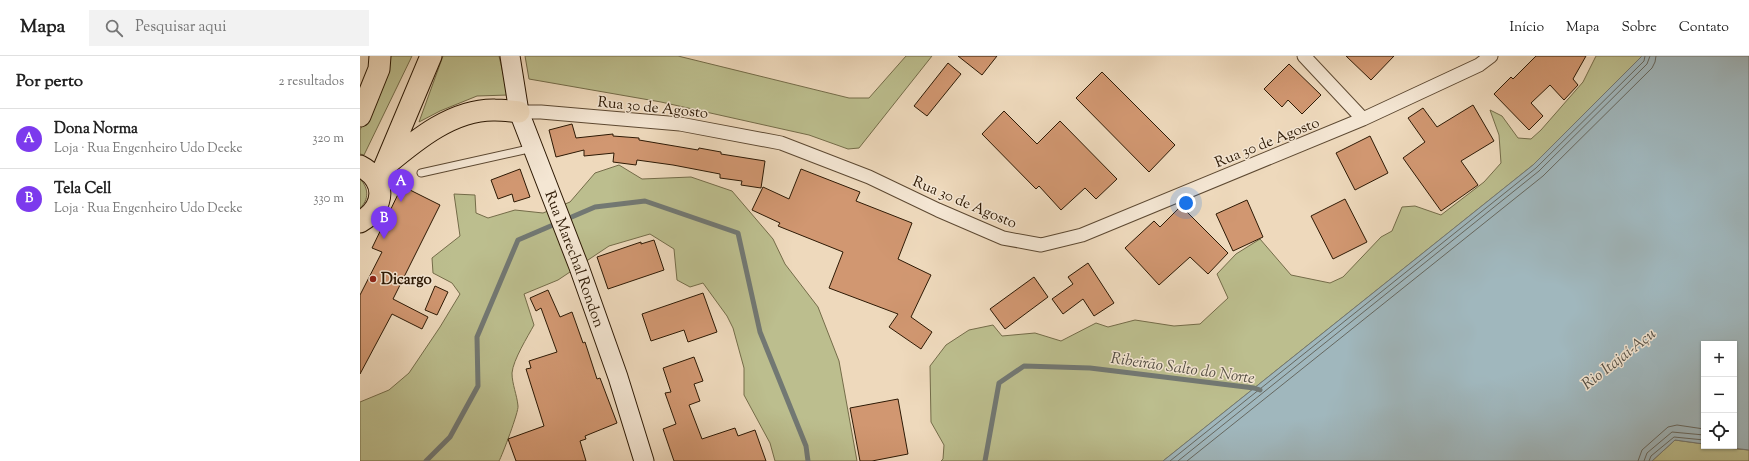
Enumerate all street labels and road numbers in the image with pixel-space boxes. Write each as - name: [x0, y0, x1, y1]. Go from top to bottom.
- street label: Rua 30 de Agosto: [596, 92, 709, 125]
- street label: Rua 30 de Agosto: [1212, 113, 1323, 174]
- street label: Rua 30 de Agosto: [909, 172, 1020, 235]
- street label: Rua Marechal Rondon: [538, 188, 609, 331]

